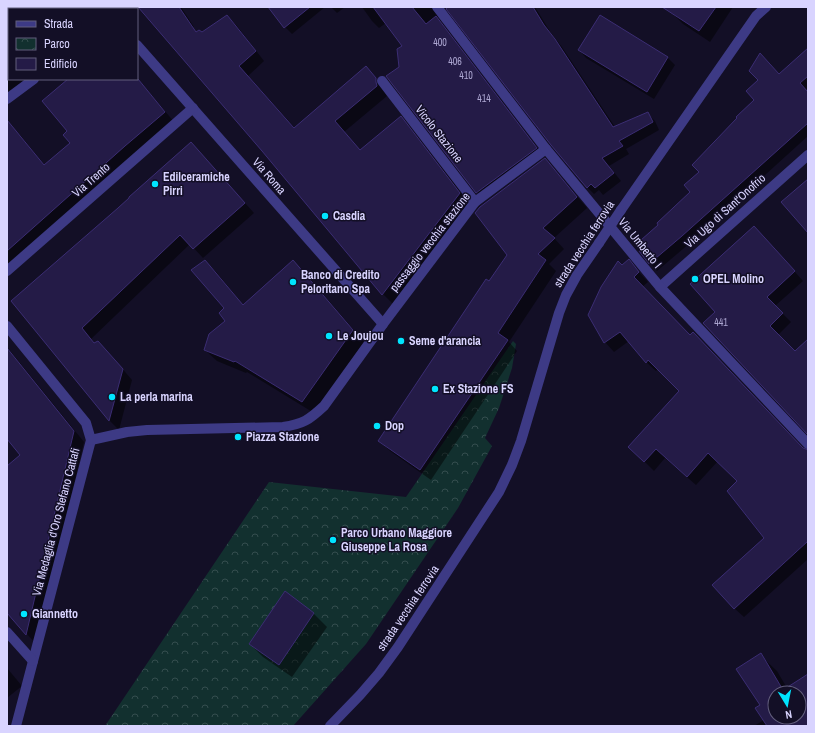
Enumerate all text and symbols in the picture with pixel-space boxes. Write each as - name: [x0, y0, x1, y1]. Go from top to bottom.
- legend: [8, 8, 138, 80]
- text: Strada: [44, 16, 74, 32]
- text: Parco: [44, 36, 70, 52]
- house number: 400: [433, 36, 447, 49]
- house number: 406: [448, 55, 462, 68]
- text: Edificio: [44, 56, 77, 72]
- house number: 410: [459, 69, 473, 82]
- house number: 414: [477, 92, 491, 105]
- street label: Vicolo Stazione: [412, 102, 466, 166]
- street label: Via Roma: [249, 154, 290, 198]
- street label: Via Trento: [69, 159, 113, 201]
- place label: Edilceramiche Pirri: [163, 169, 230, 199]
- street label: Via Ugo di Sant'Onofrio: [681, 170, 769, 252]
- marker: Edilceramiche Pirri: [150, 179, 160, 189]
- street label: passaggio vecchia stazione: [386, 189, 474, 295]
- street label: strada vecchia ferrovia: [550, 197, 618, 290]
- place label: Casdia: [333, 208, 366, 224]
- marker: Casdia: [320, 211, 330, 221]
- street label: Via Umberto I: [615, 214, 665, 272]
- place label: Banco di Credito Peloritano Spa: [301, 267, 380, 297]
- place label: OPEL Molino: [703, 271, 764, 287]
- marker: OPEL Molino: [690, 274, 700, 284]
- marker: Banco di Credito Peloritano Spa: [288, 277, 298, 287]
- house number: 441: [714, 316, 728, 329]
- place label: Le Joujou: [337, 328, 383, 344]
- marker: Le Joujou: [324, 331, 334, 341]
- place label: Seme d'arancia: [409, 333, 481, 349]
- marker: Seme d'arancia: [396, 336, 406, 346]
- place label: Ex Stazione FS: [443, 381, 514, 397]
- marker: Ex Stazione FS: [430, 384, 440, 394]
- place label: La perla marina: [120, 389, 193, 405]
- marker: La perla marina: [107, 392, 117, 402]
- place label: Dop: [385, 418, 404, 434]
- marker: Dop: [372, 421, 382, 431]
- place label: Piazza Stazione: [246, 429, 320, 445]
- marker: Piazza Stazione: [233, 432, 243, 442]
- street label: Via Medaglia d'Oro Stefano Cattafi: [29, 446, 83, 598]
- place label: Parco Urbano Maggiore Giuseppe La Rosa: [341, 525, 453, 555]
- marker: Parco Urbano Maggiore Giuseppe La Rosa: [328, 535, 338, 545]
- street label: strada vecchia ferrovia: [373, 562, 443, 654]
- place label: Giannetto: [32, 606, 78, 622]
- marker: Giannetto: [19, 609, 29, 619]
- north arrow: [767, 685, 807, 725]
- text: N: [784, 707, 793, 722]

